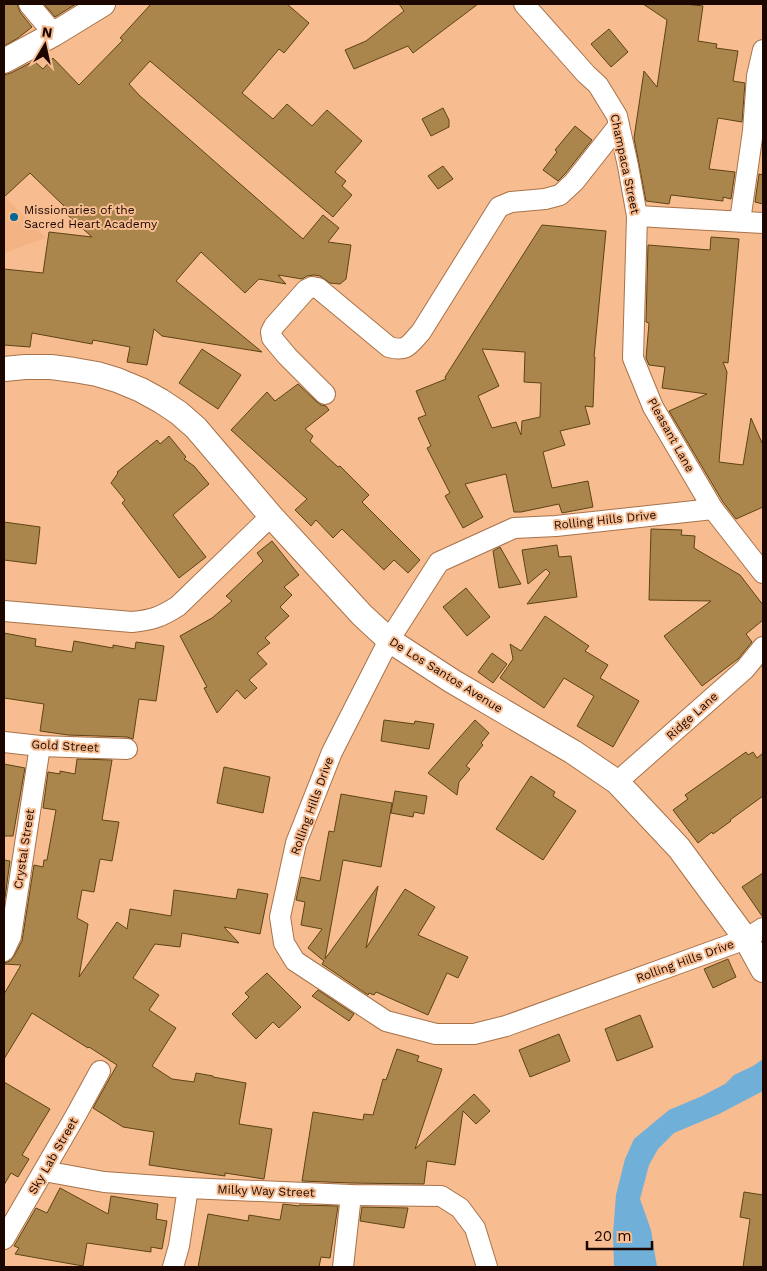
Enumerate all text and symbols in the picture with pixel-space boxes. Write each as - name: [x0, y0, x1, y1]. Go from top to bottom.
- north arrow: [20, 20, 70, 70]
- text: N: [41, 23, 53, 41]
- street label: Champaca Street: [608, 113, 642, 215]
- place label: Missionaries of the Sacred Heart Academy: [24, 203, 158, 231]
- marker: Missionaries of the Sacred Heart Academy: [8, 211, 20, 223]
- street label: Pleasant Lane: [645, 395, 697, 475]
- street label: Rolling Hills Drive: [553, 508, 657, 532]
- street label: De Los Santos Avenue: [387, 634, 505, 716]
- street label: Ridge Lane: [663, 689, 721, 743]
- street label: Gold Street: [31, 737, 99, 755]
- street label: Rolling Hills Drive: [288, 755, 336, 857]
- street label: Crystal Street: [11, 808, 37, 890]
- street label: Rolling Hills Drive: [634, 937, 736, 985]
- street label: Sky Lab Street: [25, 1115, 81, 1197]
- street label: Milky Way Street: [217, 1182, 315, 1200]
- scale bar: [587, 1218, 652, 1250]
- text: 20 m: [594, 1227, 632, 1245]

